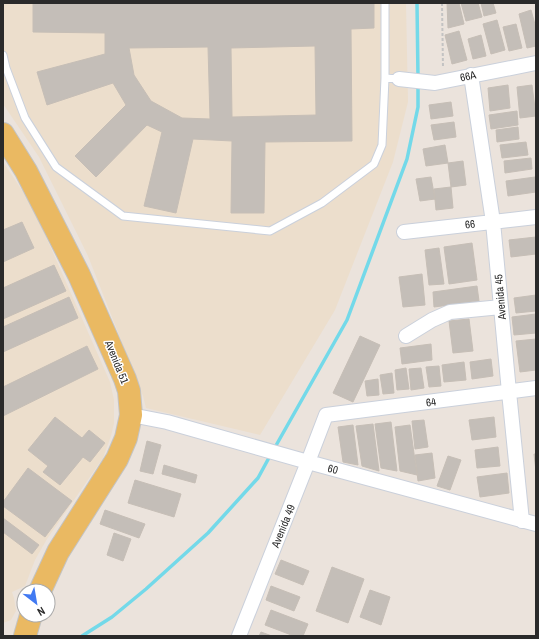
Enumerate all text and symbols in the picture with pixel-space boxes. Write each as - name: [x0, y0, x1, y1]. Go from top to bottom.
- street label: 66A: [459, 67, 478, 85]
- street label: 66: [464, 216, 476, 232]
- street label: Avenida 45: [491, 274, 509, 321]
- street label: Avenida 51: [102, 337, 132, 386]
- street label: 64: [425, 394, 437, 410]
- street label: 60: [326, 461, 340, 477]
- street label: Avenida 49: [268, 502, 298, 551]
- north arrow: [16, 583, 56, 623]
- text: N: [35, 604, 48, 619]

